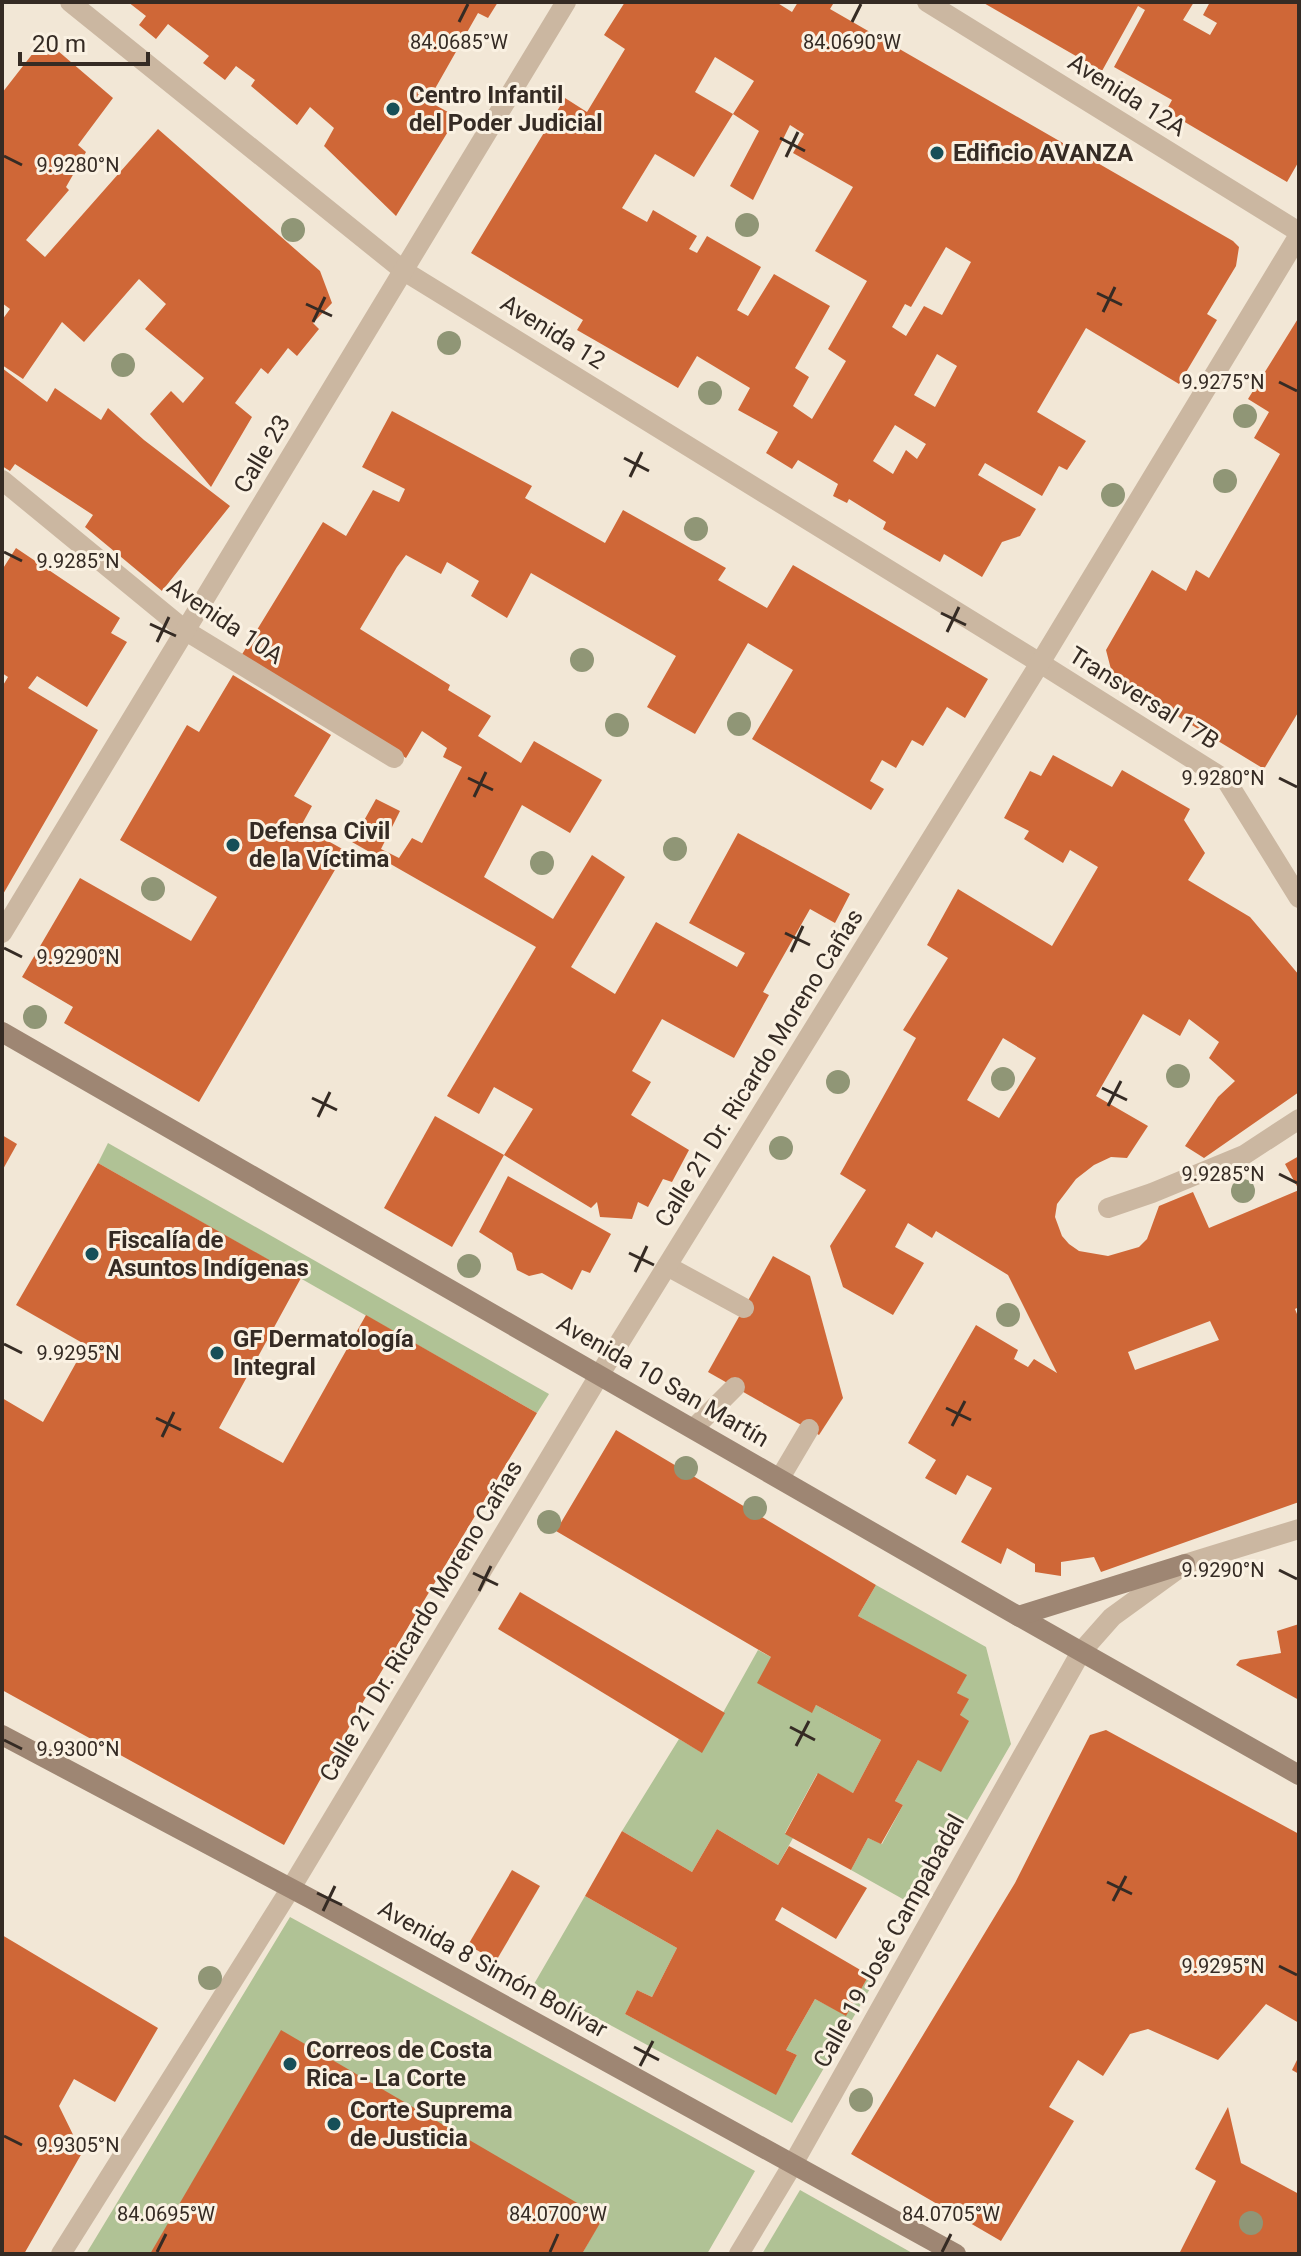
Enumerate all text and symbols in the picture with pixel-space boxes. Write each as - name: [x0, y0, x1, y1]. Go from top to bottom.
- scale bar: [20, 16, 148, 66]
- text: 20 m: [32, 30, 86, 58]
- text: 84.0685°W: [410, 30, 508, 54]
- text: 84.0690°W: [803, 30, 901, 54]
- street label: Avenida 12A: [1063, 48, 1191, 142]
- place label: Centro Infantil del Poder Judicial: [409, 81, 603, 137]
- marker: Centro Infantil del Poder Judicial: [384, 100, 402, 118]
- place label: Edificio AVANZA: [953, 139, 1134, 167]
- marker: Edificio AVANZA: [928, 144, 946, 162]
- text: 9.9280°N: [36, 153, 120, 177]
- street label: Avenida 12: [496, 289, 610, 375]
- text: 9.9275°N: [1181, 370, 1265, 394]
- street label: Calle 23: [228, 410, 296, 498]
- text: 9.9285°N: [36, 549, 120, 573]
- street label: Avenida 10A: [162, 572, 288, 670]
- street label: Transversal 17B: [1064, 641, 1224, 755]
- text: 9.9280°N: [1181, 766, 1265, 790]
- place label: Defensa Civil de la Víctima: [249, 817, 390, 873]
- marker: Defensa Civil de la Víctima: [224, 836, 242, 854]
- street label: Calle 21 Dr. Ricardo Moreno Cañas: [649, 904, 869, 1232]
- text: 9.9290°N: [36, 945, 120, 969]
- text: 9.9285°N: [1181, 1162, 1265, 1186]
- place label: Fiscalía de Asuntos Indígenas: [108, 1226, 309, 1282]
- marker: Fiscalía de Asuntos Indígenas: [83, 1245, 101, 1263]
- street label: Avenida 10 San Martín: [552, 1309, 774, 1453]
- place label: GF Dermatología Integral: [233, 1325, 414, 1381]
- text: 9.9295°N: [36, 1341, 120, 1365]
- marker: GF Dermatología Integral: [208, 1344, 226, 1362]
- street label: Calle 21 Dr. Ricardo Moreno Cañas: [314, 1455, 528, 1787]
- text: 9.9290°N: [1181, 1558, 1265, 1582]
- text: 9.9300°N: [36, 1737, 120, 1761]
- street label: Calle 19 José Campabadal: [808, 1810, 970, 2072]
- street label: Avenida 8 Simón Bolívar: [374, 1894, 612, 2044]
- text: 9.9295°N: [1181, 1954, 1265, 1978]
- place label: Correos de Costa Rica - La Corte: [306, 2036, 493, 2092]
- marker: Correos de Costa Rica - La Corte: [281, 2055, 299, 2073]
- place label: Corte Suprema de Justicia: [350, 2096, 513, 2152]
- marker: Corte Suprema de Justicia: [325, 2115, 343, 2133]
- text: 9.9305°N: [36, 2133, 120, 2157]
- text: 84.0695°W: [117, 2202, 215, 2226]
- text: 84.0700°W: [509, 2202, 607, 2226]
- text: 84.0705°W: [902, 2202, 1000, 2226]

